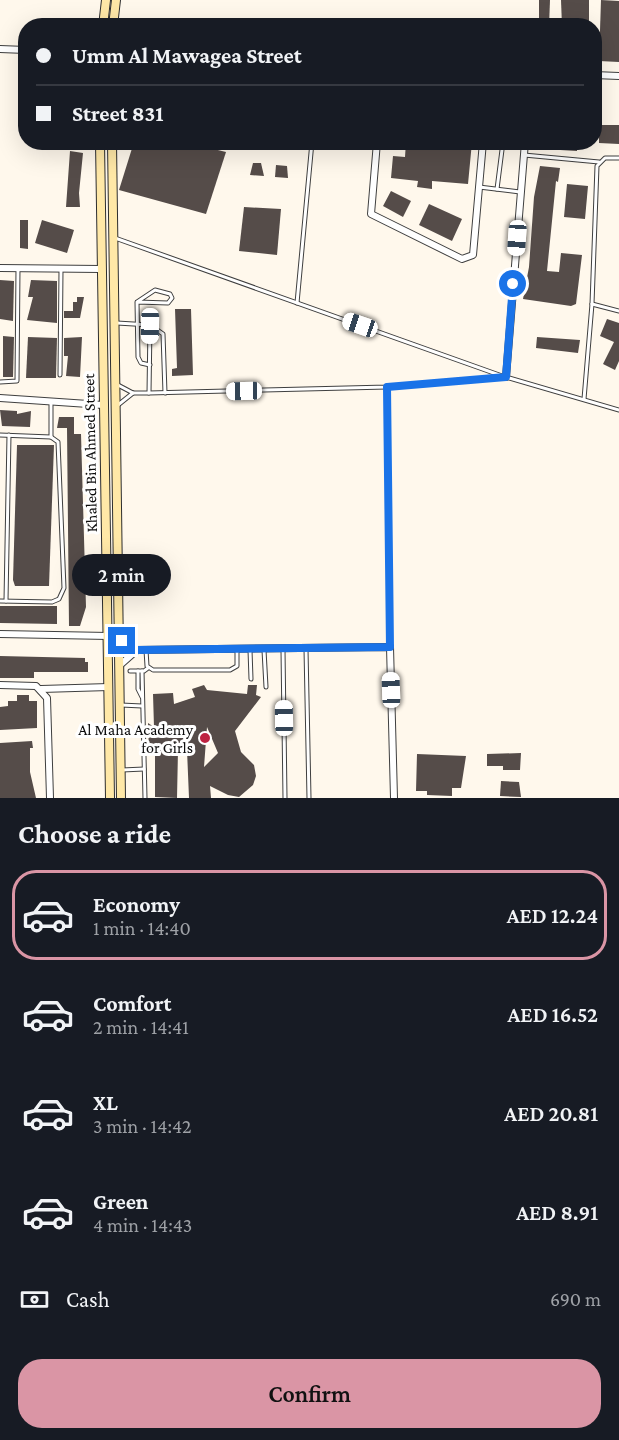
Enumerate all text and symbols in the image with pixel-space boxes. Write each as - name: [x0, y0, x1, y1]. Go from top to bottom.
- text: Umm Al Mawagea Street: [72, 43, 302, 68]
- text: Street 831: [72, 101, 163, 126]
- car: [507, 219, 527, 257]
- route start: [499, 270, 526, 297]
- car: [141, 308, 159, 344]
- car: [340, 311, 380, 339]
- street label: Khaled Bin Ahmed Street: [80, 373, 100, 533]
- car: [226, 382, 262, 400]
- callout: 2 min: [72, 554, 172, 596]
- text: 2 min: [98, 564, 145, 586]
- route end: [108, 627, 135, 654]
- car: [381, 672, 401, 708]
- car: [275, 700, 293, 736]
- place label: Al Maha Academy for Girls: [78, 721, 194, 756]
- marker: Al Maha Academy for Girls: [198, 731, 212, 745]
- text: Choose a ride: [18, 819, 171, 849]
- icon: car: [21, 888, 75, 942]
- text: Economy: [93, 892, 180, 917]
- text: AED 12.24: [507, 903, 598, 928]
- text: 1 min · 14:40: [93, 917, 191, 939]
- icon: car: [21, 987, 75, 1041]
- text: Comfort: [93, 991, 171, 1016]
- text: AED 16.52: [508, 1002, 598, 1027]
- text: 2 min · 14:41: [93, 1016, 189, 1038]
- icon: car: [21, 1086, 75, 1140]
- text: XL: [93, 1090, 118, 1115]
- text: AED 20.81: [504, 1101, 598, 1126]
- text: 3 min · 14:42: [93, 1115, 192, 1137]
- icon: car: [21, 1185, 75, 1239]
- text: Green: [93, 1189, 149, 1214]
- text: AED 8.91: [516, 1200, 598, 1225]
- text: 4 min · 14:43: [93, 1214, 192, 1236]
- icon: cash: [18, 1283, 51, 1316]
- text: Cash: [66, 1287, 110, 1312]
- text: 690 m: [550, 1288, 601, 1310]
- button: Confirm: [18, 1359, 601, 1428]

